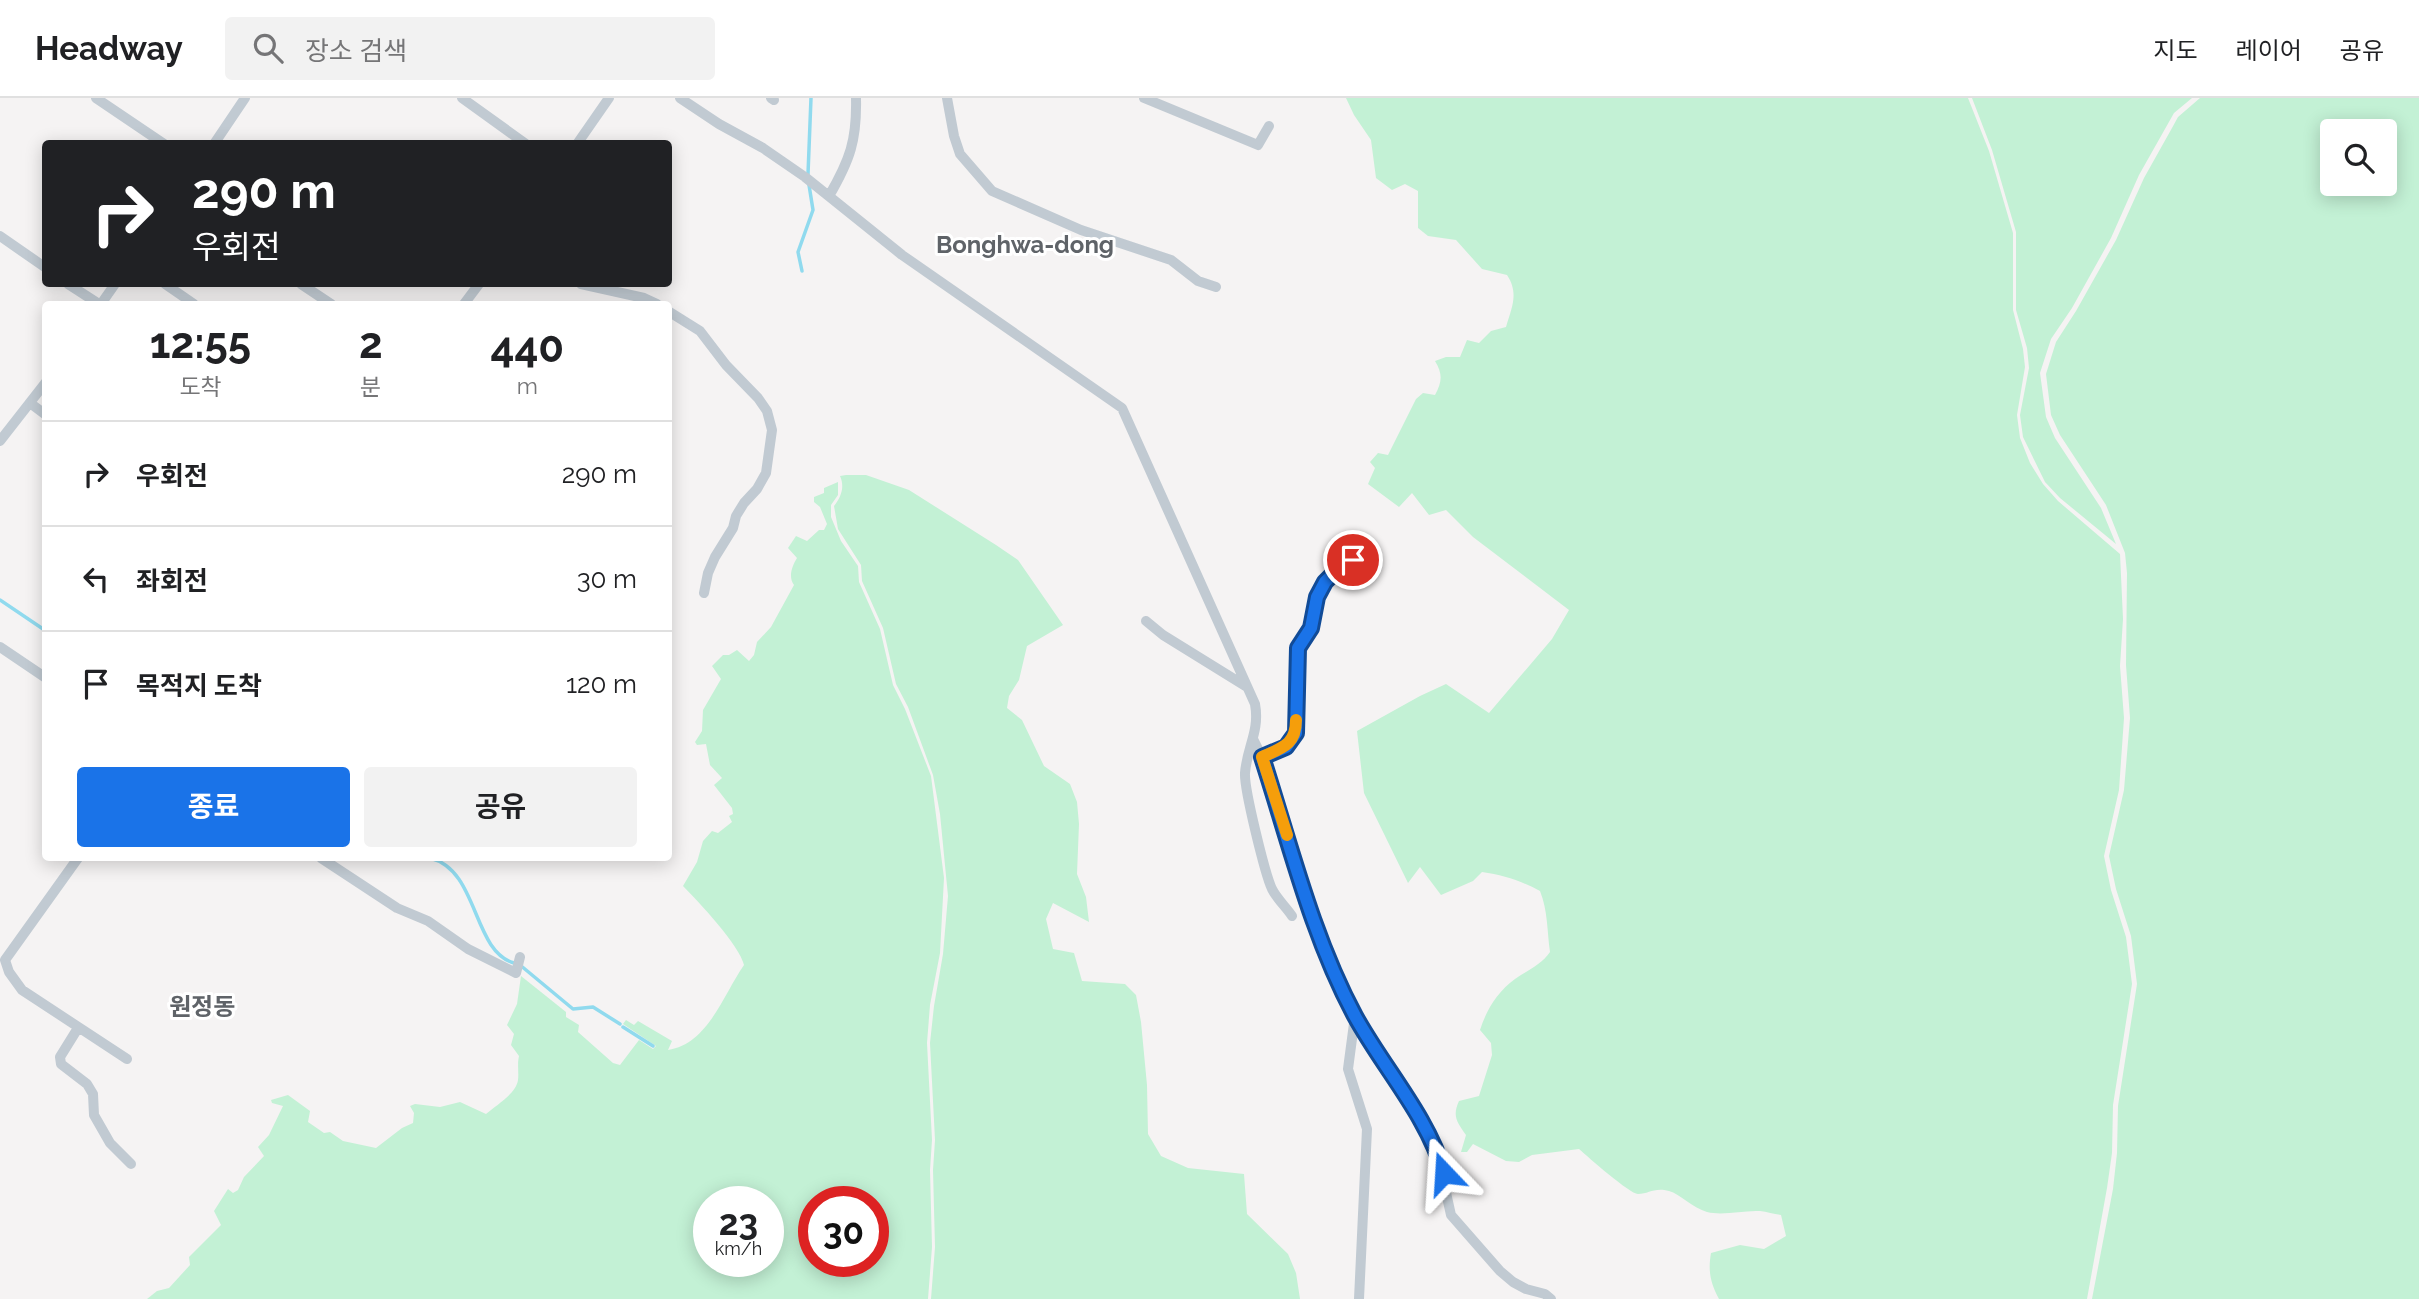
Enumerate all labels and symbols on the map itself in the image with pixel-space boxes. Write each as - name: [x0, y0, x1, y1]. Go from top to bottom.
- district label: Bonghwa-dong: [936, 230, 1114, 259]
- pin: [1323, 530, 1383, 590]
- district label: 원정동: [169, 992, 235, 1021]
- position arrow: [1407, 1136, 1481, 1210]
- speed limit sign: 30: [798, 1186, 889, 1277]

